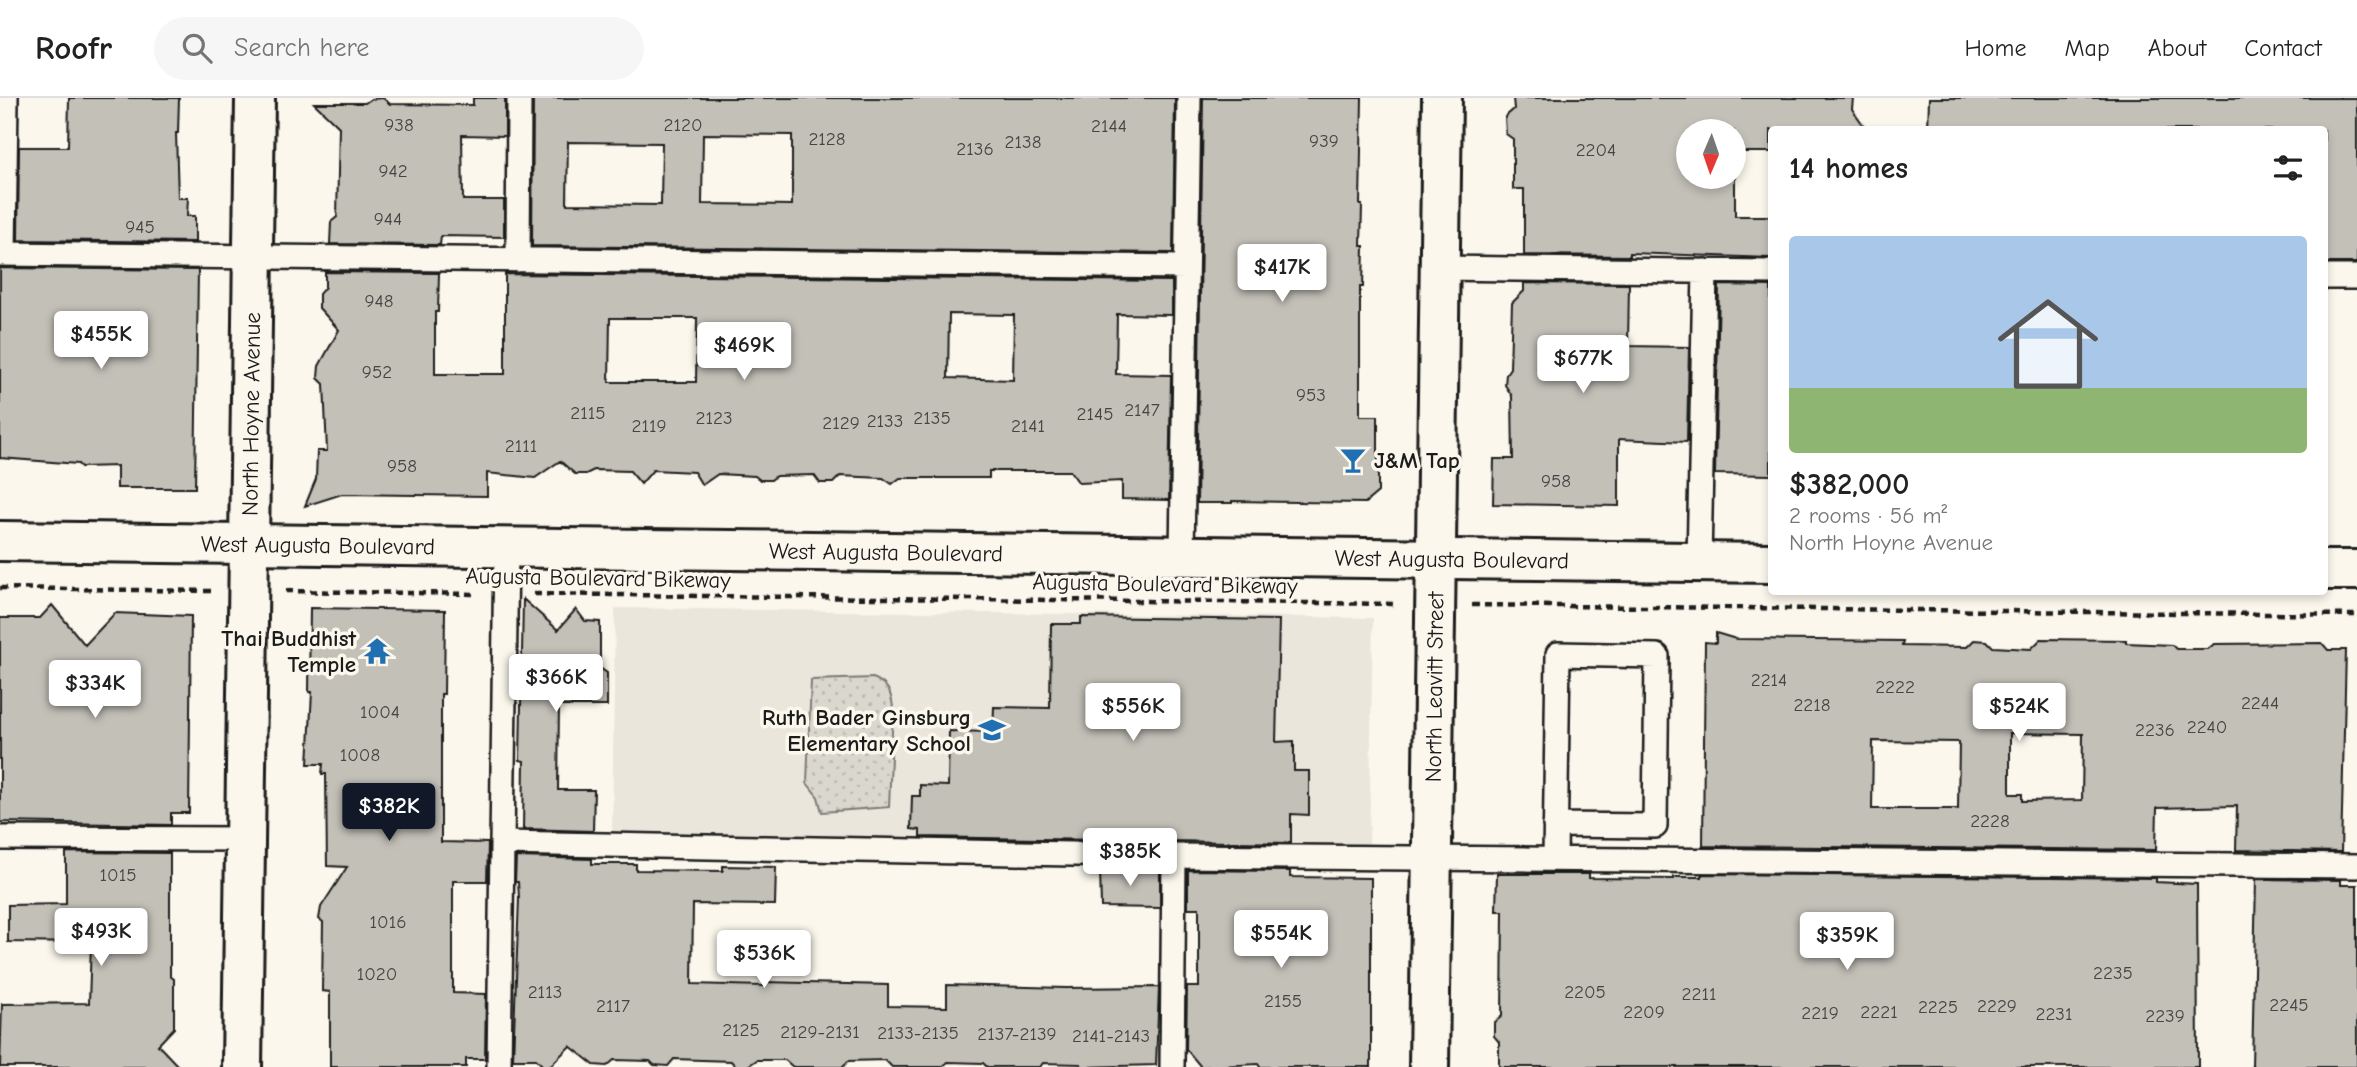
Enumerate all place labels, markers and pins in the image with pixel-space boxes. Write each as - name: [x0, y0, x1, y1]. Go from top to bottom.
- pin: $417K: [1233, 244, 1331, 304]
- pin: $455K: [52, 312, 150, 371]
- pin: $469K: [695, 322, 793, 382]
- pin: $677K: [1534, 336, 1632, 395]
- bar icon: J&M Tap: [1338, 445, 1368, 475]
- place label: J&M Tap: [1374, 447, 1460, 474]
- place label: Thai Buddhist Temple: [221, 625, 356, 678]
- temple icon: Thai Buddhist Temple: [362, 636, 392, 666]
- pin: $366K: [507, 654, 605, 714]
- pin: $334K: [46, 660, 144, 720]
- pin: $556K: [1084, 684, 1182, 743]
- pin: $524K: [1970, 684, 2068, 743]
- place label: Ruth Bader Ginsburg Elementary School: [762, 704, 971, 757]
- school or university icon: Ruth Bader Ginsburg Elementary School: [977, 715, 1007, 745]
- pin: $382K: [340, 784, 438, 843]
- pin: $385K: [1081, 828, 1179, 888]
- pin: $493K: [52, 908, 150, 968]
- pin: $554K: [1232, 910, 1330, 970]
- pin: $359K: [1798, 912, 1896, 972]
- pin: $536K: [715, 930, 813, 990]

